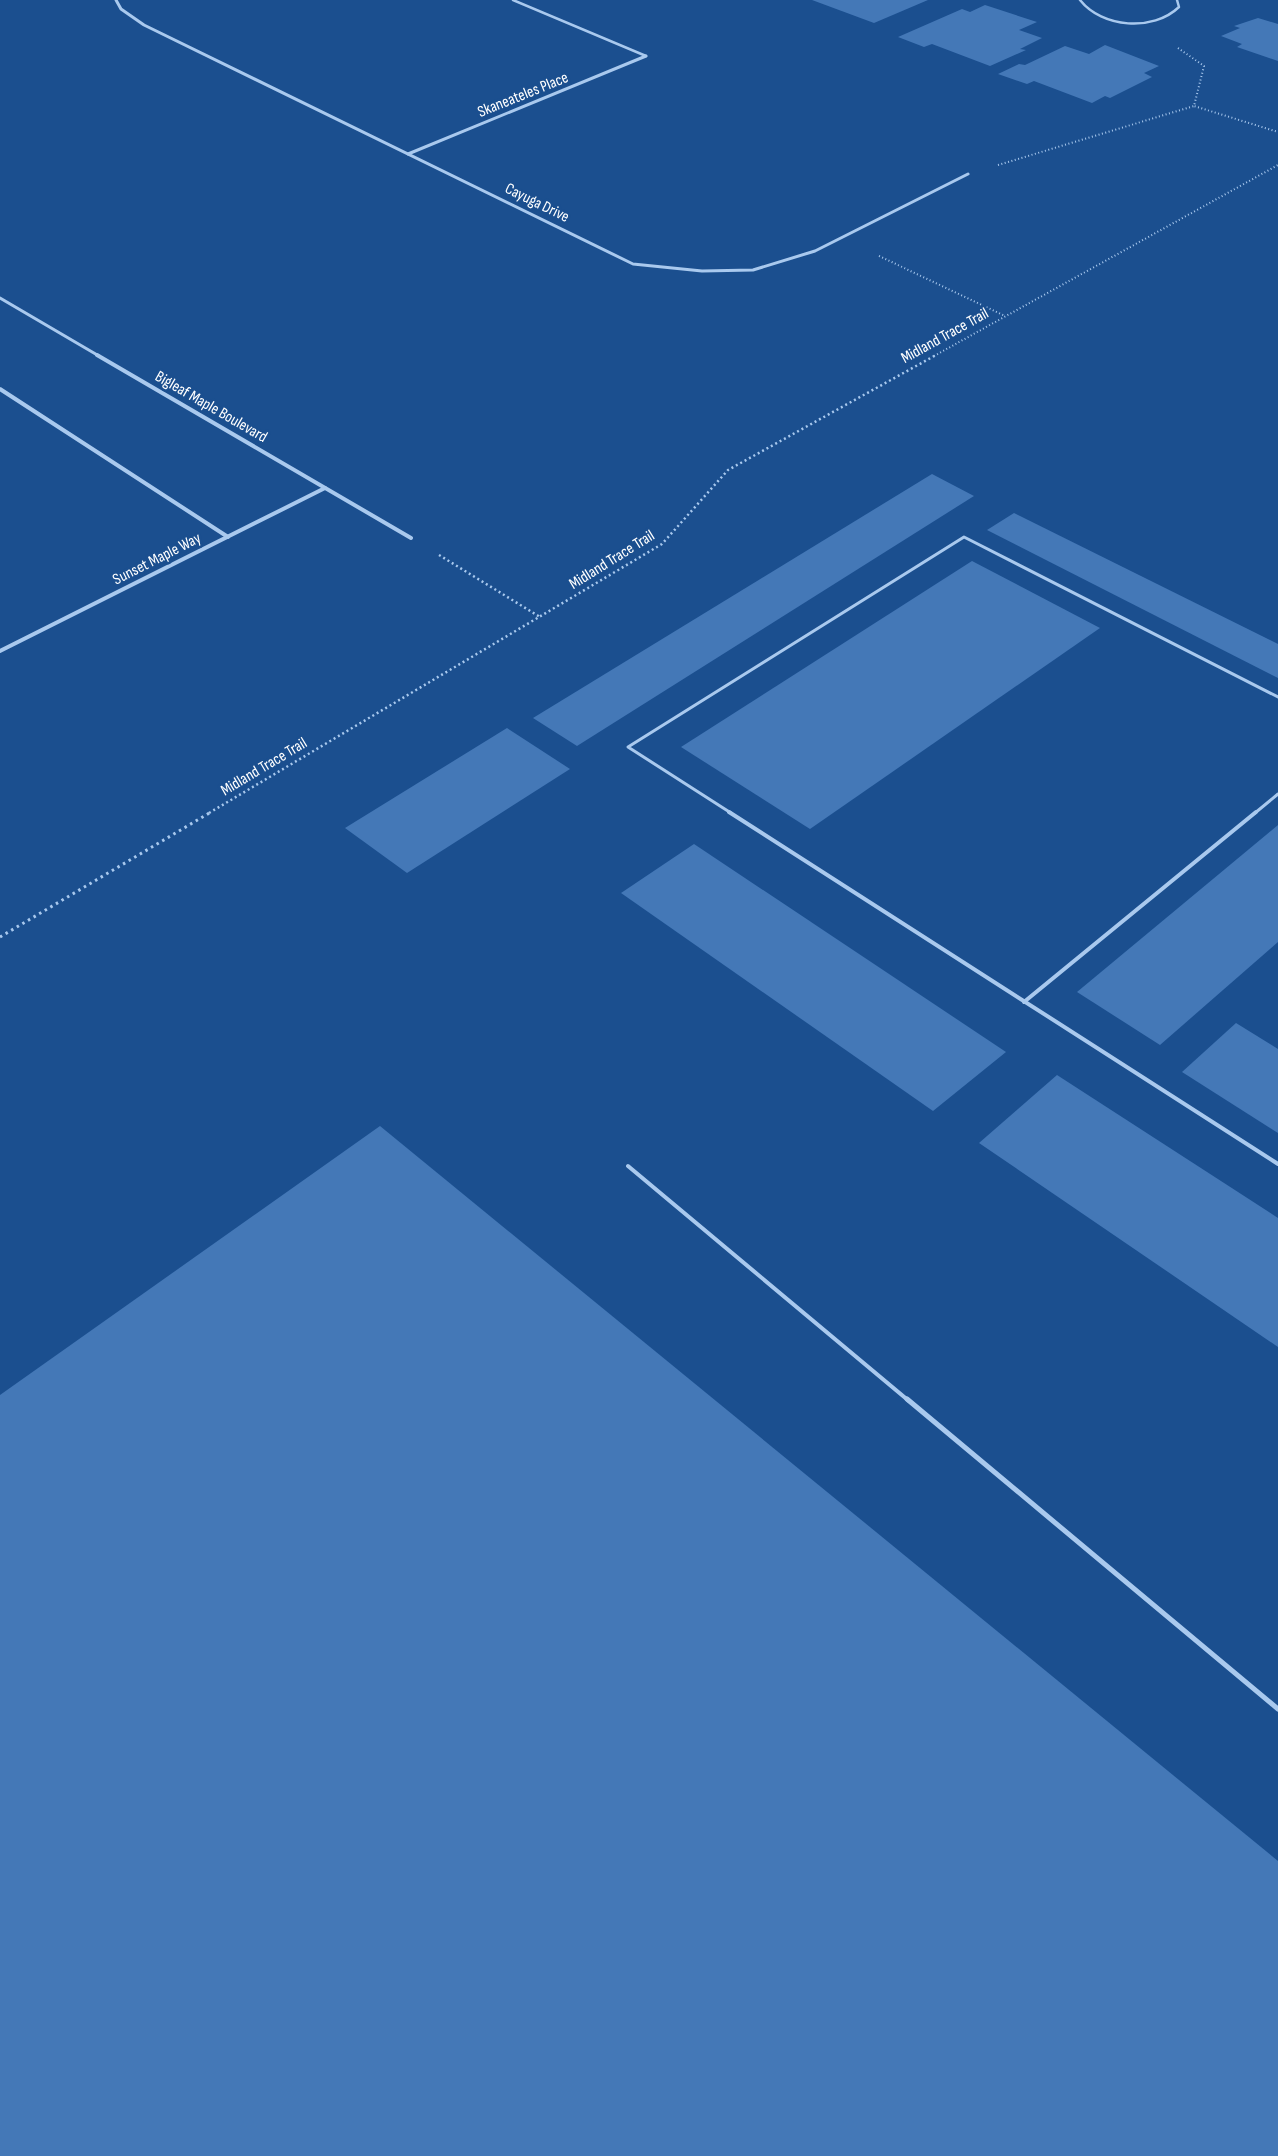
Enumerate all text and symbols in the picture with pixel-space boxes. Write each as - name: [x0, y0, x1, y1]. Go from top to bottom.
- street label: Skaneateles Place: [475, 68, 571, 122]
- street label: Cayuga Drive: [502, 179, 572, 227]
- street label: Midland Trace Trail: [898, 304, 992, 368]
- street label: Bigleaf Maple Boulevard: [152, 367, 270, 447]
- street label: Midland Trace Trail: [566, 526, 658, 594]
- street label: Sunset Maple Way: [110, 529, 204, 589]
- street label: Midland Trace Trail: [217, 734, 311, 800]

